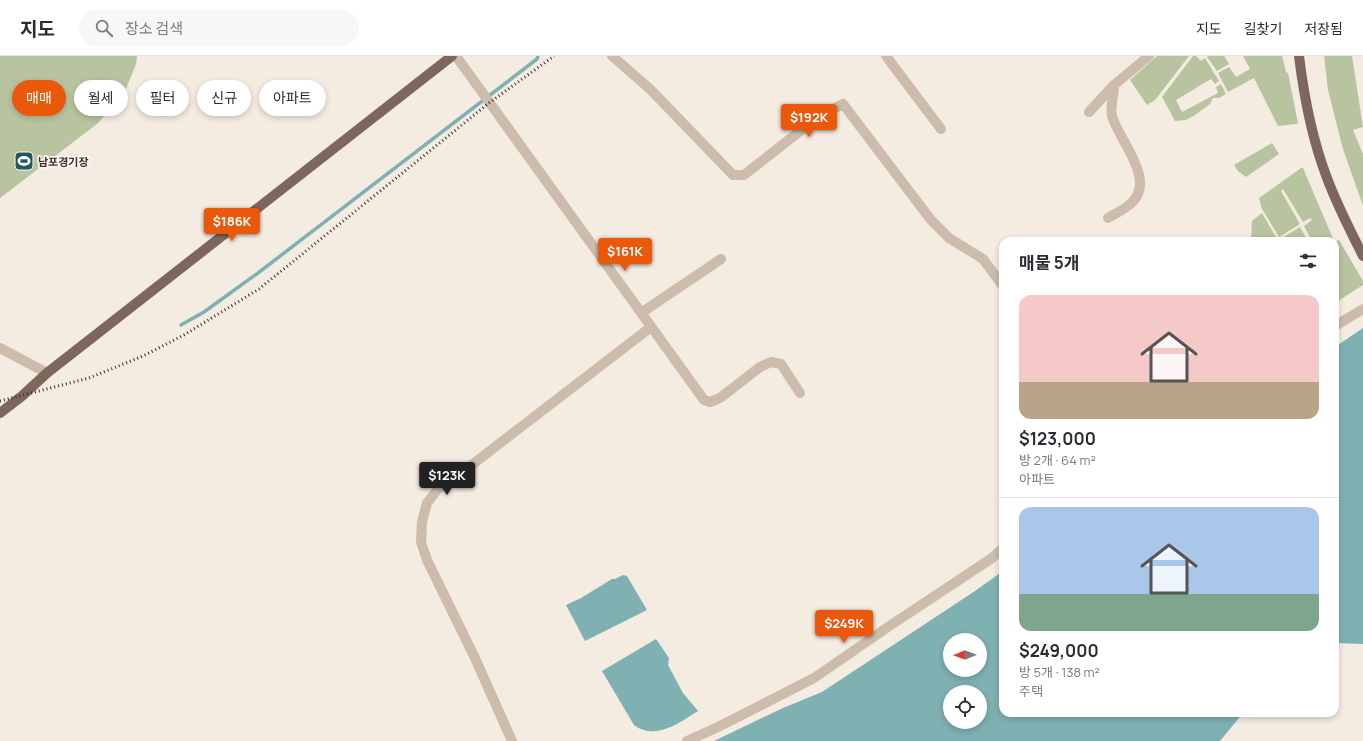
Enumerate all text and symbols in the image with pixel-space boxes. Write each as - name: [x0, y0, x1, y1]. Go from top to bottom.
- search box: [79, 10, 359, 46]
- text: 지도: [20, 16, 55, 42]
- icon: search: [93, 17, 115, 39]
- text: 장소 검색: [125, 18, 183, 39]
- text: 지도: [1196, 19, 1222, 38]
- text: 길찾기: [1244, 19, 1282, 38]
- text: 저장됨: [1304, 19, 1343, 38]
- chip: 매매: [12, 80, 66, 116]
- chip: 월세: [74, 80, 128, 116]
- chip: 필터: [136, 80, 189, 116]
- chip: 신규: [197, 80, 251, 116]
- chip: 아파트: [259, 80, 326, 116]
- pin: $192K: [781, 104, 837, 138]
- text: $192K: [790, 108, 828, 126]
- sports icon: 남포경기장: [13, 150, 35, 172]
- place label: 남포경기장: [38, 154, 89, 169]
- pin: $186K: [204, 208, 260, 242]
- text: $186K: [213, 212, 251, 230]
- pin: $161K: [597, 238, 653, 272]
- text: $161K: [607, 242, 643, 260]
- icon: filters: [1297, 250, 1319, 272]
- text: 매물 5개: [1019, 251, 1079, 274]
- icon: home: [1133, 321, 1205, 393]
- text: $123,000: [1019, 427, 1096, 450]
- text: 방 2개 · 64 m²: [1019, 451, 1096, 469]
- pin: $123K: [419, 462, 475, 496]
- text: $123K: [428, 466, 466, 484]
- text: 아파트: [1019, 470, 1055, 488]
- icon: home: [1133, 533, 1205, 605]
- pin: $249K: [816, 610, 872, 644]
- text: $249K: [824, 614, 864, 632]
- north arrow: [943, 633, 987, 677]
- map controls: [943, 633, 987, 729]
- text: $249,000: [1019, 639, 1099, 662]
- text: 방 5개 · 138 m²: [1019, 663, 1100, 681]
- text: 주택: [1019, 682, 1043, 700]
- button: locate: [943, 685, 987, 729]

